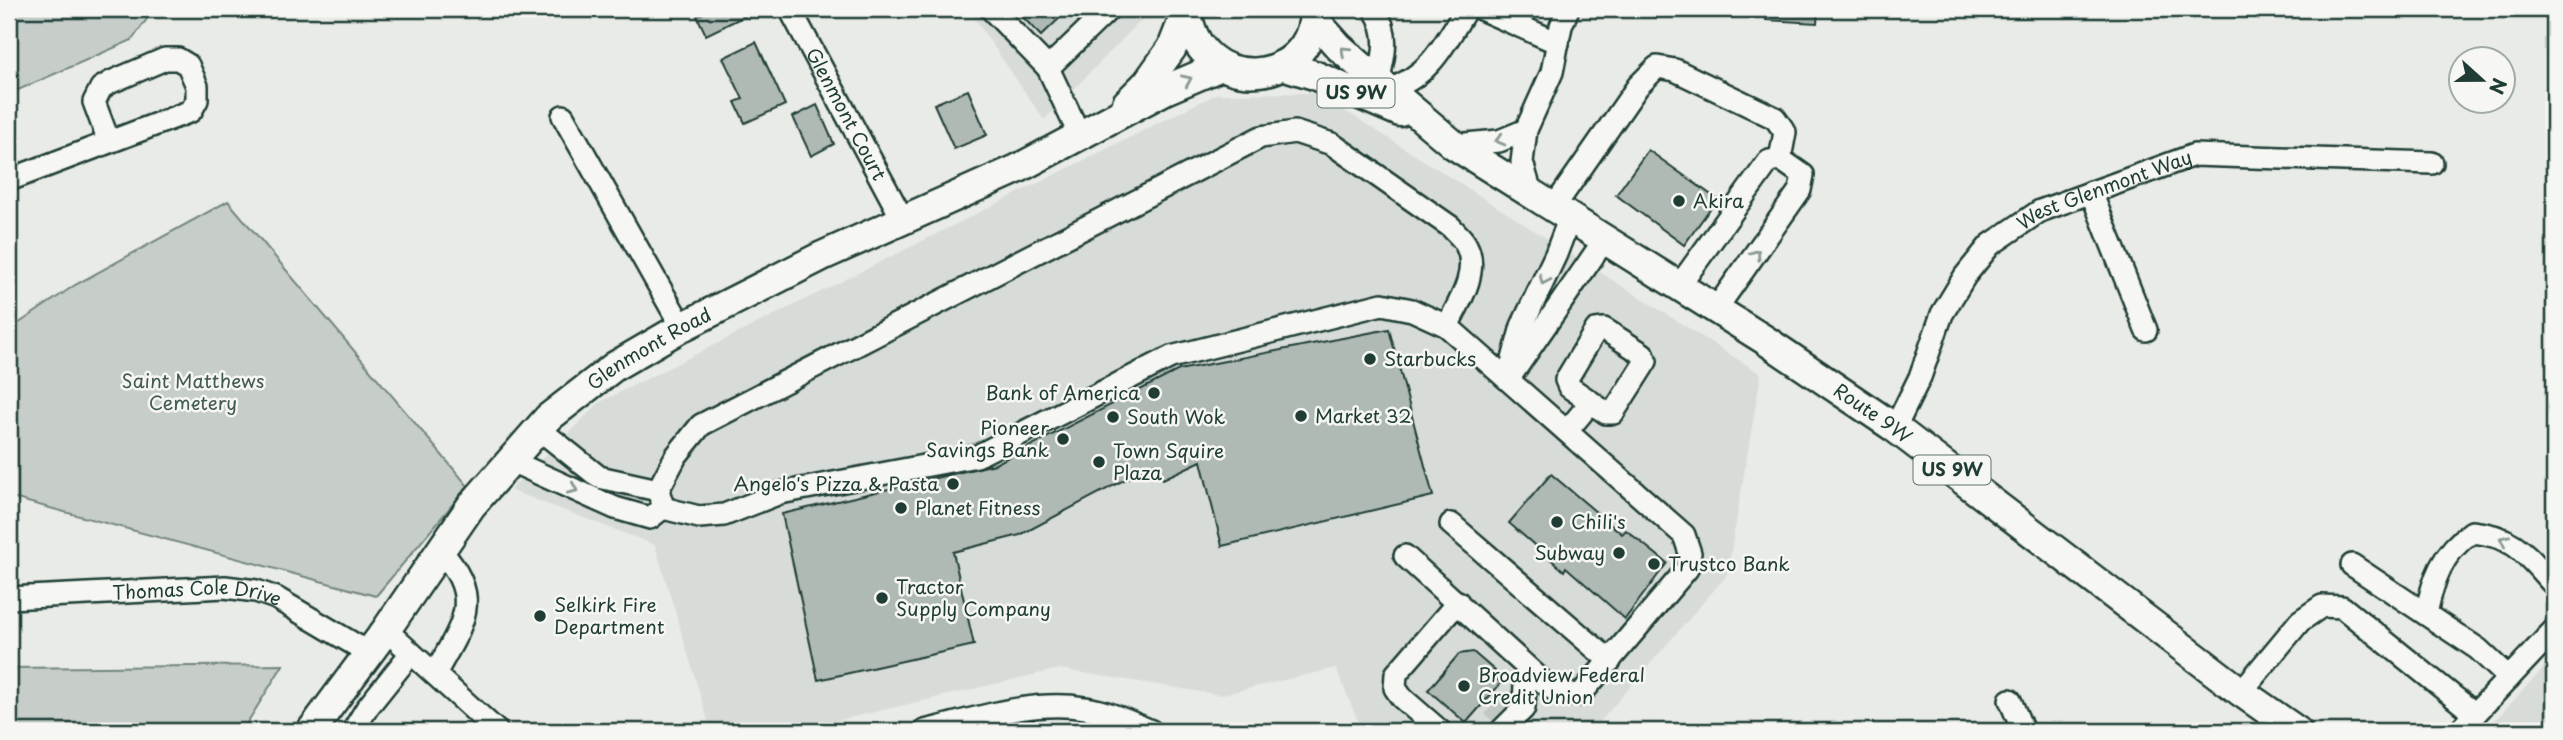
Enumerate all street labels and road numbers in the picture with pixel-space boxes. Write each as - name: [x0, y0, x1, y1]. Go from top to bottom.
- street label: Glenmont Court: [800, 42, 894, 185]
- road number: US 9W: [1318, 78, 1394, 108]
- street label: West Glenmont Way: [2011, 142, 2196, 236]
- street label: Glenmont Road: [580, 300, 716, 396]
- street label: Route 9W: [1828, 375, 1919, 450]
- road number: US 9W: [1913, 456, 1990, 484]
- street label: Thomas Cole Drive: [112, 572, 288, 612]

